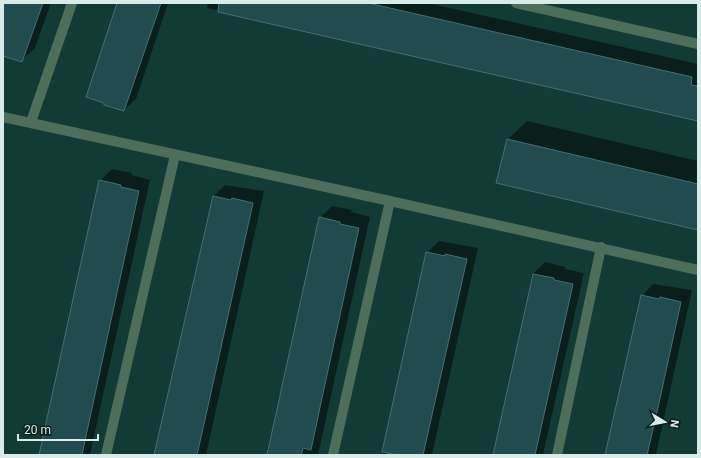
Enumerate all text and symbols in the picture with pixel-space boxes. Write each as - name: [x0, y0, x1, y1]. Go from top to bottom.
- north arrow: [645, 402, 685, 442]
- scale bar: [18, 416, 98, 442]
- text: N: [667, 419, 681, 429]
- text: 20 m: [24, 423, 51, 437]

